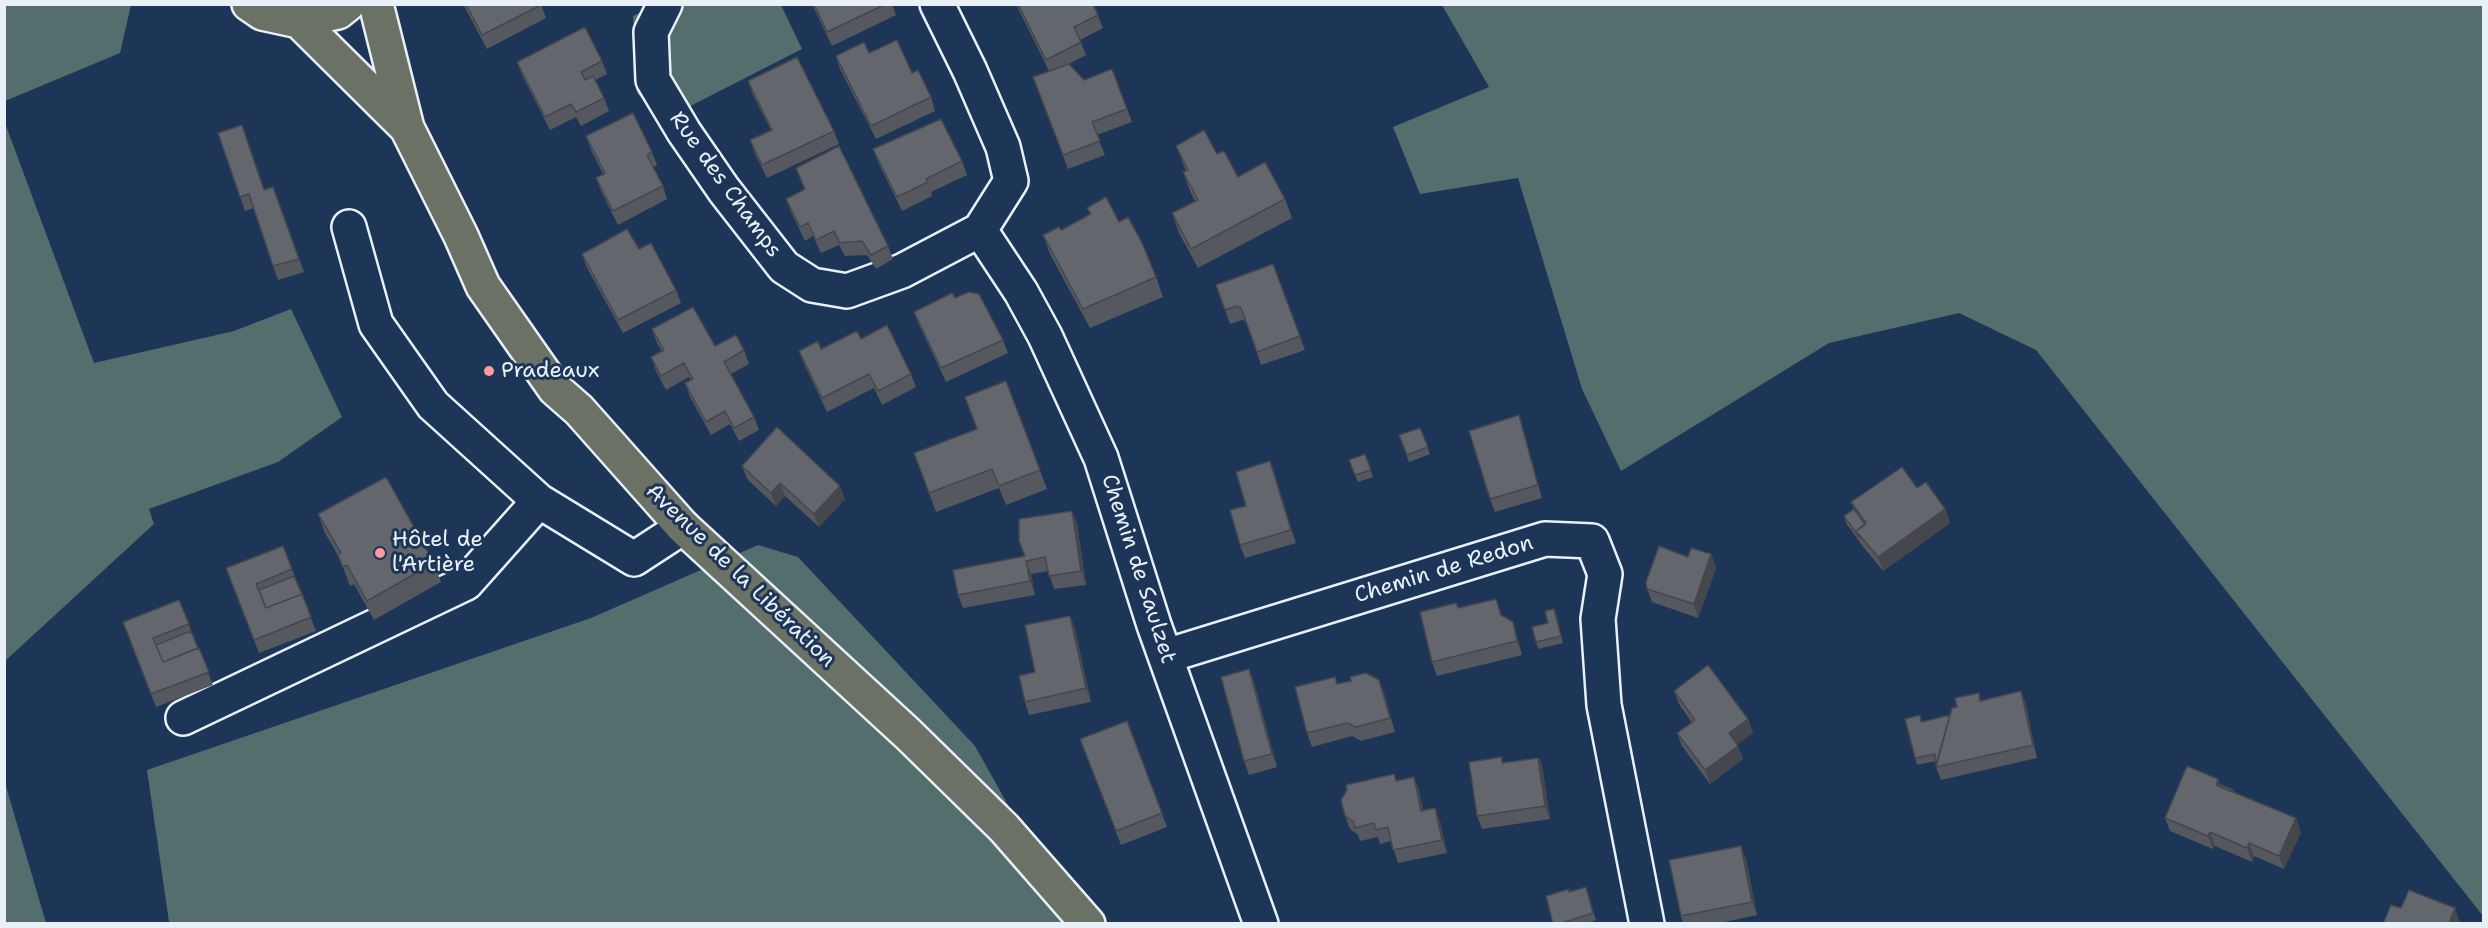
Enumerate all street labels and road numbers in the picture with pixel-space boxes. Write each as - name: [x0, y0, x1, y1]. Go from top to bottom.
- street label: Rue des Champs: [663, 107, 787, 263]
- street label: Chemin de Saulzet: [1095, 471, 1181, 667]
- street label: Avenue de la Libération: [640, 479, 840, 673]
- street label: Chemin de Redon: [1351, 530, 1537, 610]

